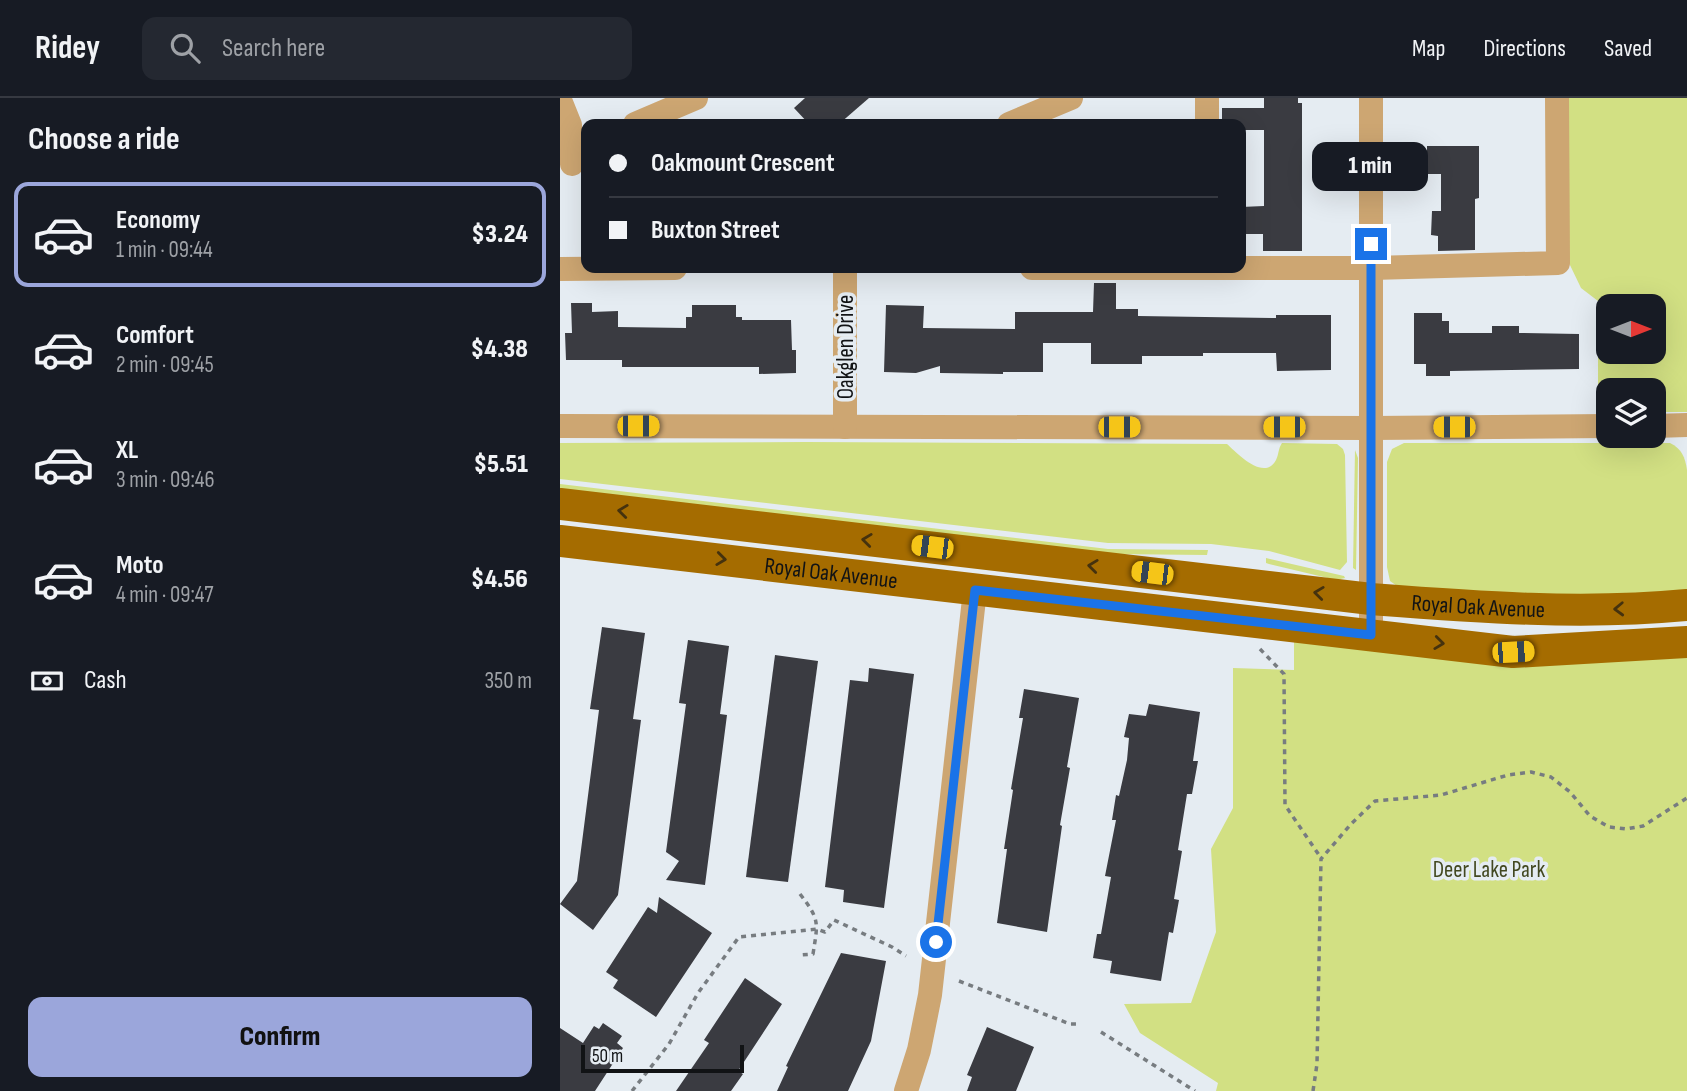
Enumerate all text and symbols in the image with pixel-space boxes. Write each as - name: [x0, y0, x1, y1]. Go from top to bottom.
- search box: [142, 17, 632, 80]
- text: Ridey: [35, 28, 100, 68]
- icon: search: [166, 29, 204, 67]
- text: Search here: [222, 33, 325, 64]
- text: Map: [1412, 34, 1445, 63]
- text: Directions: [1483, 34, 1566, 63]
- text: Saved: [1604, 34, 1652, 63]
- text: Choose a ride: [28, 120, 180, 159]
- callout: 1 min: [1313, 142, 1429, 192]
- text: Oakmount Crescent: [651, 148, 835, 179]
- text: 1 min: [1348, 152, 1392, 180]
- icon: car: [32, 203, 95, 266]
- text: Economy: [116, 205, 200, 236]
- text: Buxton Street: [651, 215, 780, 246]
- text: $3.24: [472, 219, 528, 250]
- route end: [1355, 228, 1387, 260]
- text: 1 min · 09:44: [116, 236, 213, 264]
- north arrow: [1596, 294, 1666, 364]
- map controls: [1596, 294, 1666, 448]
- street label: Oakglen Drive: [832, 295, 860, 399]
- icon: car: [32, 318, 95, 381]
- text: Comfort: [116, 320, 194, 351]
- text: $4.38: [471, 334, 528, 365]
- text: 2 min · 09:45: [116, 351, 214, 379]
- button: layers: [1596, 378, 1666, 448]
- car: [618, 416, 660, 437]
- car: [1099, 417, 1141, 438]
- car: [1264, 417, 1306, 438]
- car: [1434, 417, 1476, 438]
- icon: car: [32, 433, 95, 496]
- text: XL: [116, 435, 138, 466]
- text: $5.51: [474, 449, 528, 480]
- text: 3 min · 09:46: [116, 466, 215, 494]
- one-way arrow: [617, 504, 628, 519]
- one-way arrow: [861, 532, 873, 547]
- car: [910, 534, 955, 560]
- icon: car: [32, 548, 95, 611]
- text: Moto: [116, 550, 164, 581]
- one-way arrow: [715, 552, 726, 567]
- street label: Royal Oak Avenue: [763, 552, 899, 595]
- one-way arrow: [1087, 559, 1099, 574]
- car: [1130, 560, 1175, 586]
- text: $4.56: [471, 564, 528, 595]
- text: 4 min · 09:47: [116, 581, 214, 609]
- one-way arrow: [1313, 585, 1325, 600]
- street label: Royal Oak Avenue: [1410, 589, 1545, 624]
- one-way arrow: [1613, 602, 1624, 617]
- one-way arrow: [1433, 636, 1444, 651]
- car: [1492, 640, 1535, 664]
- icon: cash: [28, 662, 66, 700]
- text: Cash: [84, 665, 127, 696]
- text: 350 m: [484, 667, 532, 695]
- park label: Deer Lake Park: [1433, 856, 1545, 884]
- route start: [920, 926, 952, 958]
- button: Confirm: [28, 997, 532, 1077]
- scale bar: [581, 1042, 744, 1074]
- text: 50 m: [592, 1045, 623, 1068]

